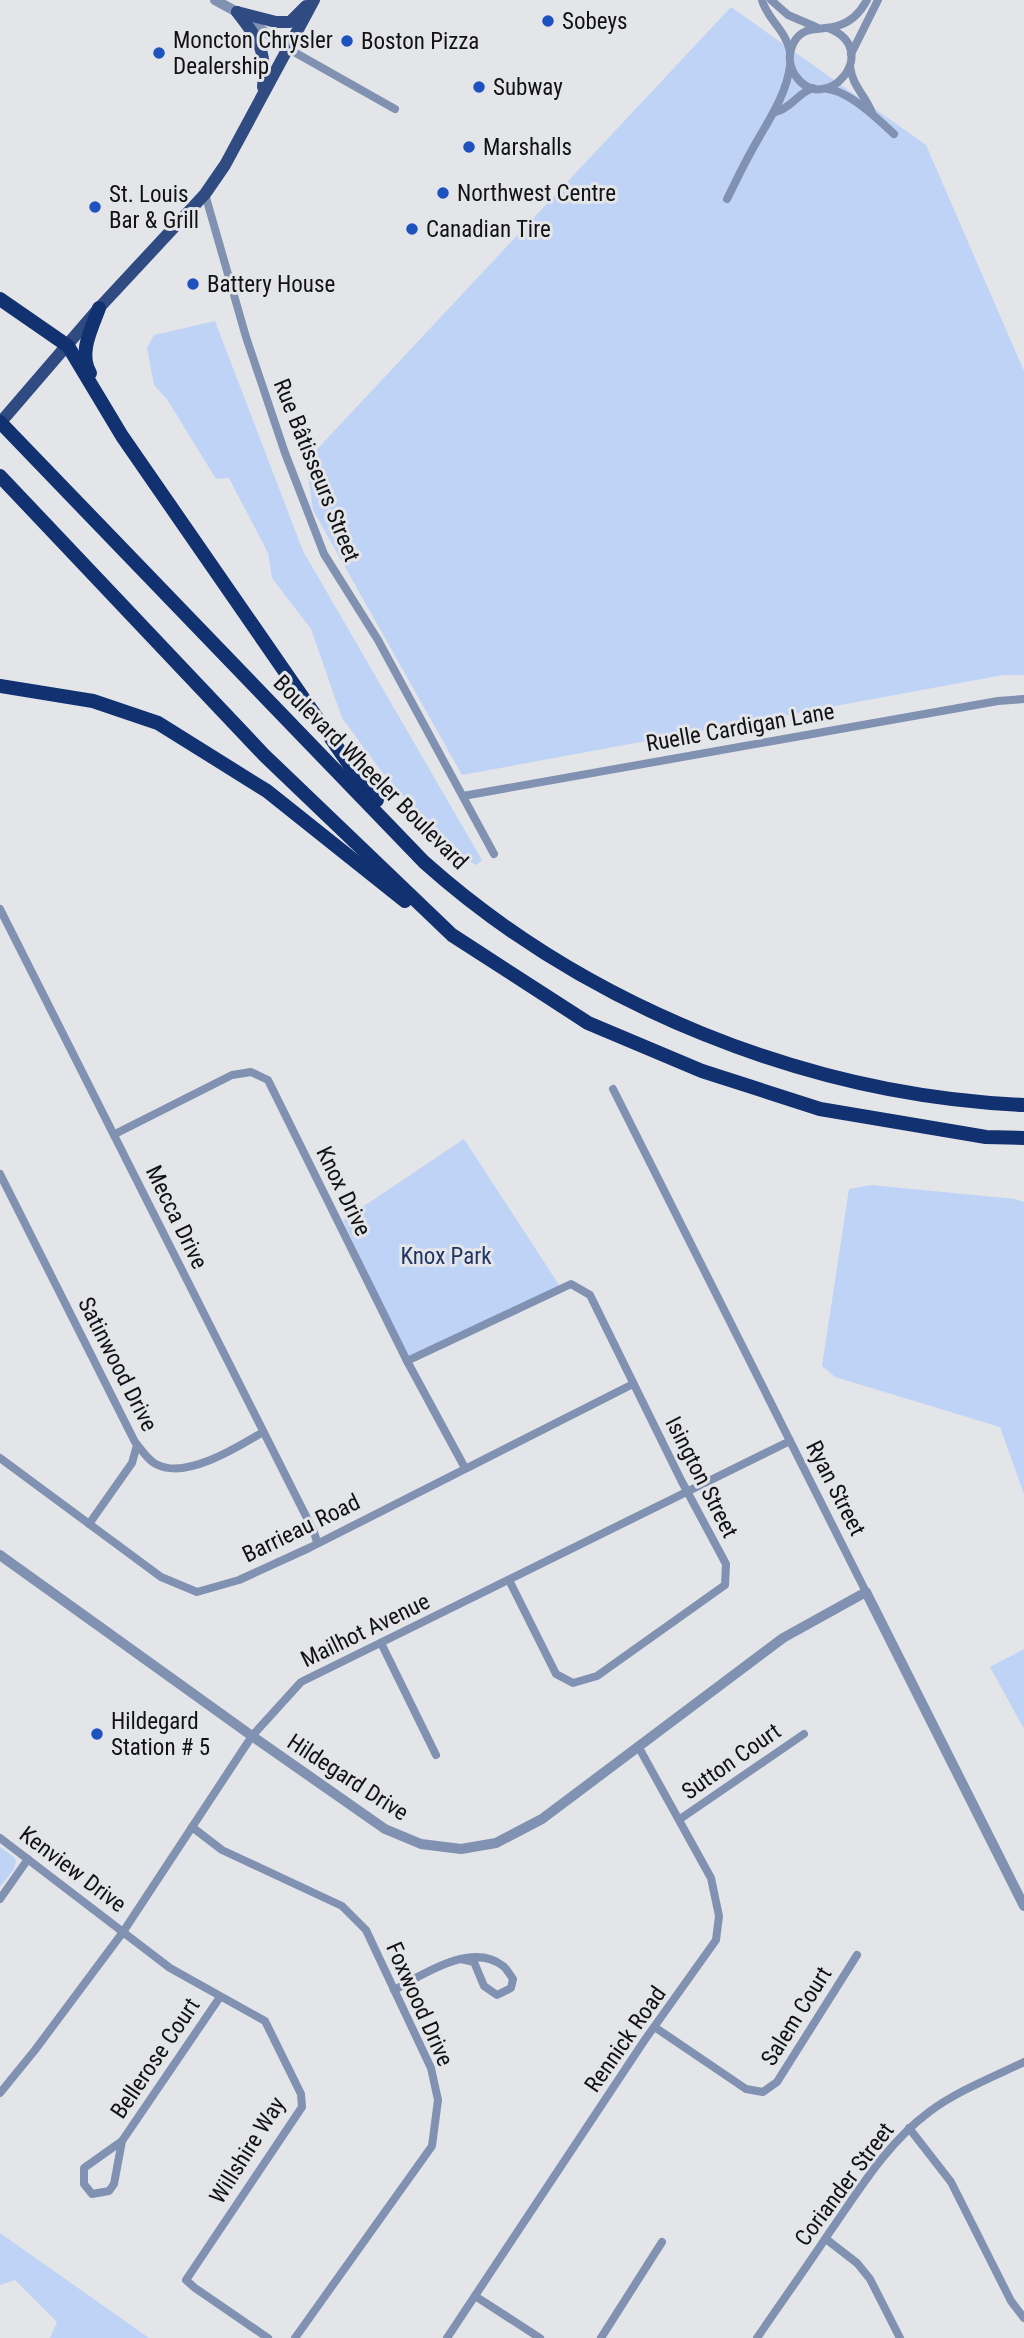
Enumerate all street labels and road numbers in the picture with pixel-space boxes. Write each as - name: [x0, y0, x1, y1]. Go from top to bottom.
- street label: Rue Bâtisseurs Street: [268, 375, 366, 565]
- street label: Boulevard Wheeler Boulevard: [268, 670, 473, 875]
- street label: Ruelle Cardigan Lane: [644, 698, 836, 757]
- street label: Knox Drive: [310, 1142, 377, 1240]
- street label: Mecca Drive: [140, 1161, 213, 1273]
- street label: Satinwood Drive: [72, 1293, 163, 1436]
- street label: Isington Street: [659, 1412, 744, 1542]
- street label: Ryan Street: [800, 1436, 871, 1540]
- street label: Barrieau Road: [238, 1488, 364, 1568]
- street label: Mailhot Avenue: [296, 1588, 434, 1673]
- street label: Sutton Court: [677, 1718, 786, 1805]
- street label: Hildegard Drive: [282, 1728, 413, 1827]
- street label: Kenview Drive: [14, 1821, 131, 1918]
- street label: Foxwood Drive: [380, 1938, 459, 2070]
- street label: Salem Court: [755, 1962, 837, 2071]
- street label: Rennick Road: [579, 1981, 672, 2097]
- street label: Bellerose Court: [105, 1993, 206, 2124]
- street label: Willshire Way: [204, 2092, 291, 2209]
- street label: Coriander Street: [789, 2117, 900, 2251]

